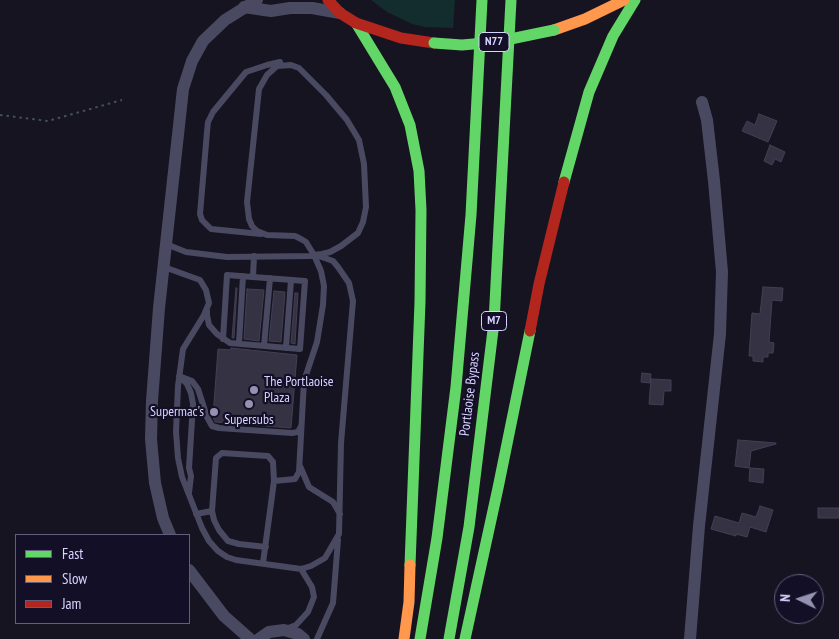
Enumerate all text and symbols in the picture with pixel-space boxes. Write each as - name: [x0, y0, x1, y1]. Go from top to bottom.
- road number: N77: [479, 32, 509, 52]
- road number: M7: [482, 312, 506, 331]
- street label: Portlaoise Bypass: [457, 351, 483, 437]
- place label: The Portlaoise Plaza: [264, 374, 334, 407]
- marker: The Portlaoise Plaza: [248, 384, 260, 396]
- marker: Supersubs: [243, 398, 255, 410]
- place label: Supermac's: [150, 404, 204, 420]
- marker: Supermac's: [208, 406, 220, 418]
- place label: Supersubs: [224, 412, 274, 428]
- legend: [15, 534, 190, 624]
- text: Fast: [62, 544, 83, 563]
- text: Slow: [62, 569, 87, 588]
- north arrow: [774, 574, 824, 624]
- text: Jam: [62, 594, 81, 613]
- text: N: [776, 594, 794, 602]

